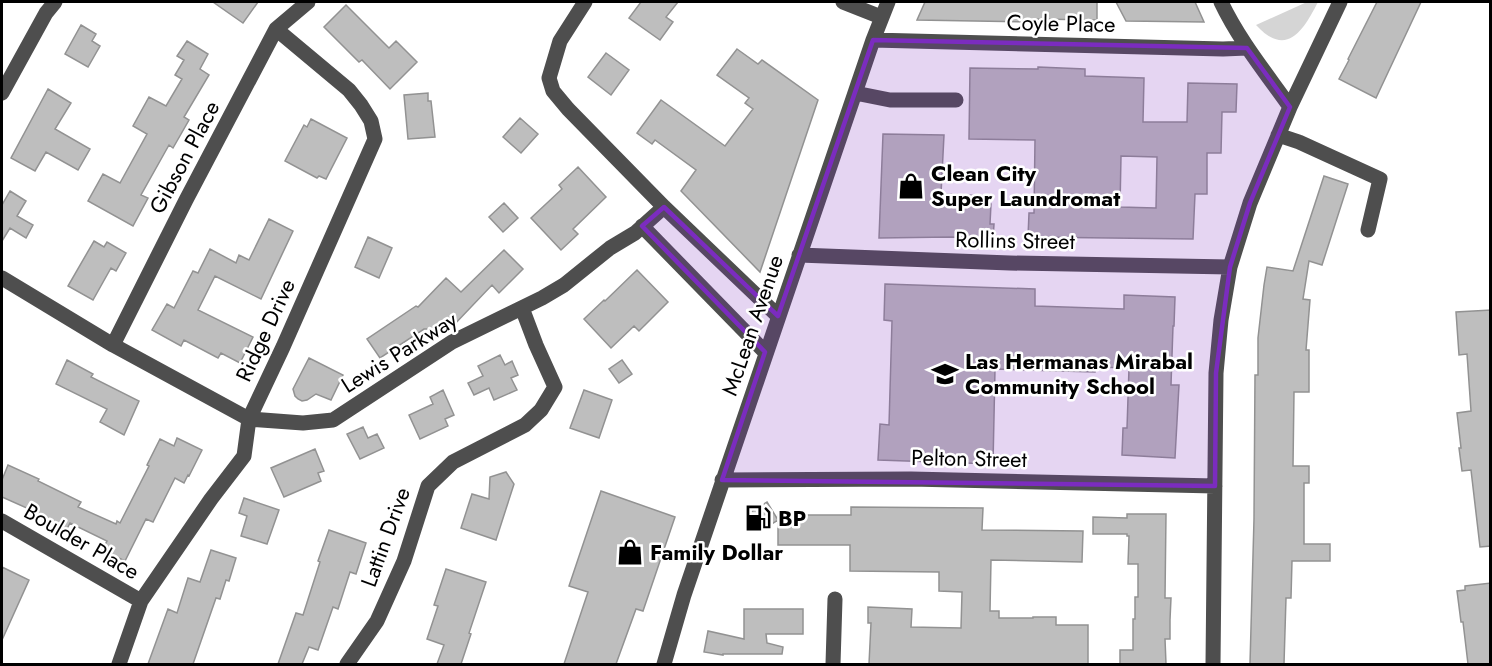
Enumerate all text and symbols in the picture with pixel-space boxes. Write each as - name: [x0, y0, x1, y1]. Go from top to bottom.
- street label: Coyle Place: [1006, 6, 1116, 40]
- street label: Gibson Place: [141, 95, 227, 219]
- place label: Clean City Super Laundromat: [931, 157, 1120, 214]
- shop icon: Clean City Super Laundromat: [896, 171, 926, 201]
- street label: Rollins Street: [955, 223, 1076, 257]
- street label: McLean Avenue: [713, 250, 791, 400]
- street label: Ridge Drive: [227, 273, 303, 387]
- street label: Lewis Parkway: [335, 303, 464, 400]
- place label: Las Hermanas Mirabal Community School: [965, 345, 1193, 402]
- school or university icon: Las Hermanas Mirabal Community School: [930, 359, 960, 389]
- street label: Pelton Street: [911, 441, 1028, 475]
- street label: Lattin Drive: [352, 483, 418, 591]
- street label: Boulder Place: [18, 495, 146, 587]
- place label: BP: [778, 502, 806, 534]
- fuel station icon: BP: [743, 503, 773, 533]
- place label: Family Dollar: [650, 536, 783, 568]
- shop icon: Family Dollar: [615, 537, 645, 567]

